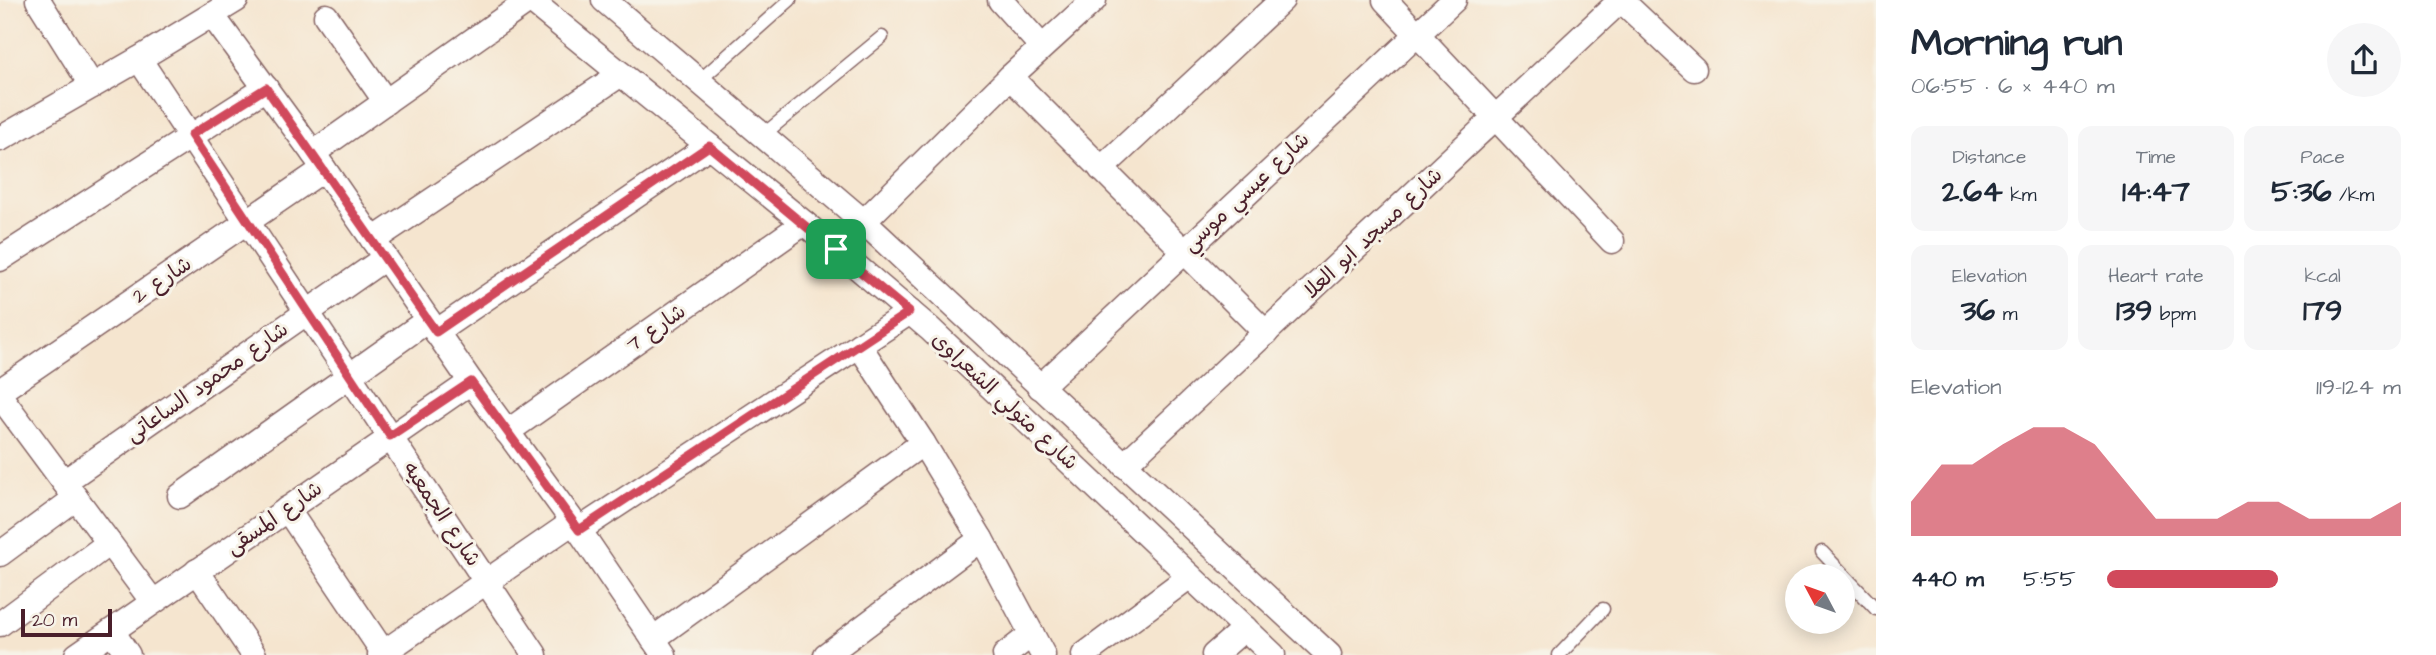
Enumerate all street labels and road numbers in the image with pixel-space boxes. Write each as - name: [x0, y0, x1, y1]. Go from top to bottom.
- street label: شارع عيسي موسي: [1176, 125, 1319, 262]
- street label: شارع مسجد ابو العلا: [1297, 161, 1449, 305]
- street label: شارع 2: [127, 250, 197, 310]
- street label: شارع 7: [620, 297, 692, 359]
- street label: شارع محمود الساعاتى: [120, 315, 294, 449]
- street label: شارع متولي الشعراوى: [923, 325, 1085, 480]
- street label: شارع الجمعيه: [396, 456, 488, 572]
- street label: شارع المسقى: [220, 474, 328, 562]

